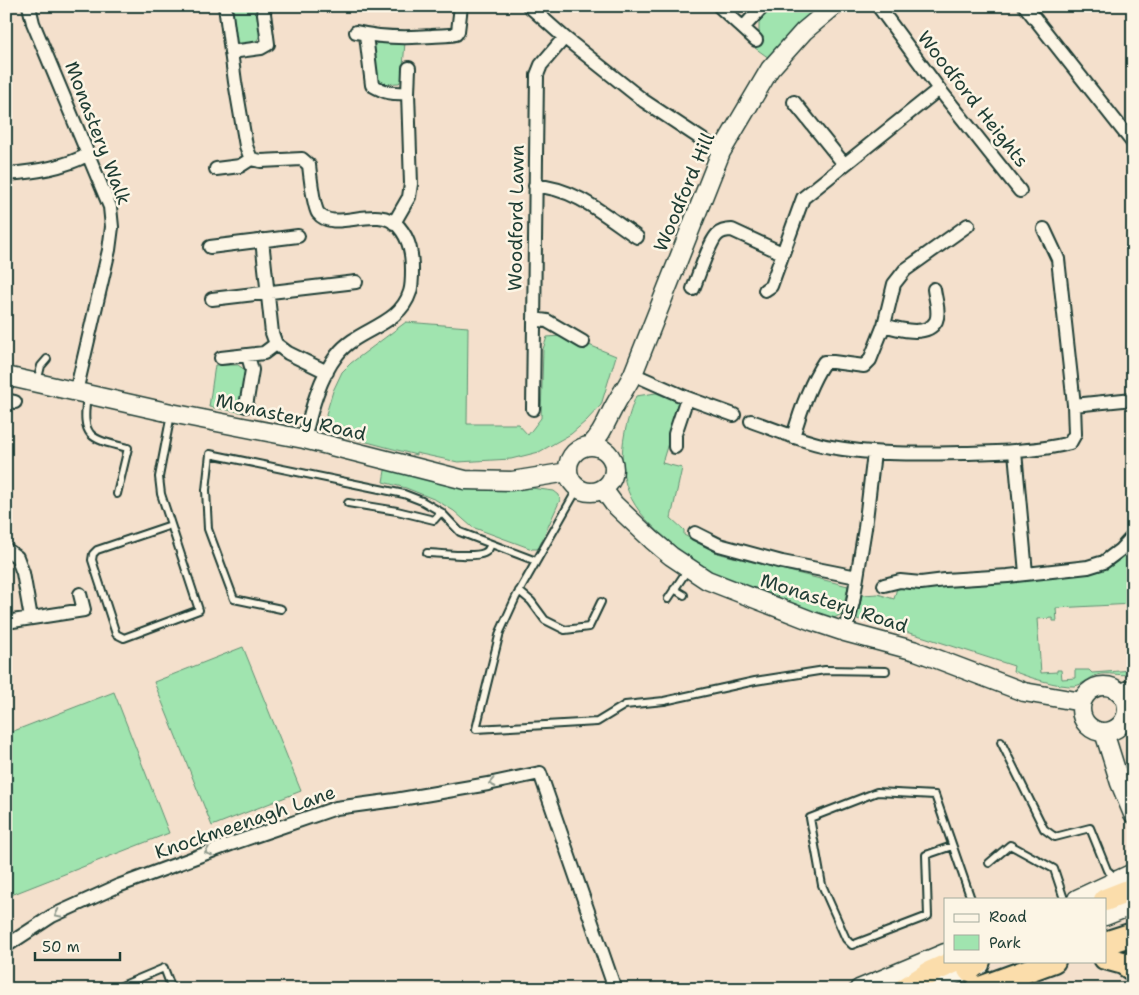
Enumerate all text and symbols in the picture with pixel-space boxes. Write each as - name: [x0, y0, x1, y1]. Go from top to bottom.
- street label: Woodford Heights: [912, 26, 1034, 172]
- street label: Monastery Walk: [59, 58, 137, 208]
- street label: Woodford Hill: [648, 128, 720, 255]
- street label: Woodford Lawn: [502, 145, 530, 291]
- street label: Monastery Road: [213, 388, 369, 446]
- street label: Monastery Road: [757, 567, 911, 639]
- one-way arrow: [488, 777, 497, 788]
- street label: Knockmeenagh Lane: [151, 779, 339, 865]
- one-way arrow: [204, 846, 213, 856]
- legend: [944, 898, 1106, 962]
- text: Road: [989, 907, 1027, 927]
- one-way arrow: [54, 908, 63, 918]
- scale bar: [35, 930, 120, 962]
- text: Park: [989, 933, 1021, 953]
- text: 50 m: [42, 937, 80, 957]

